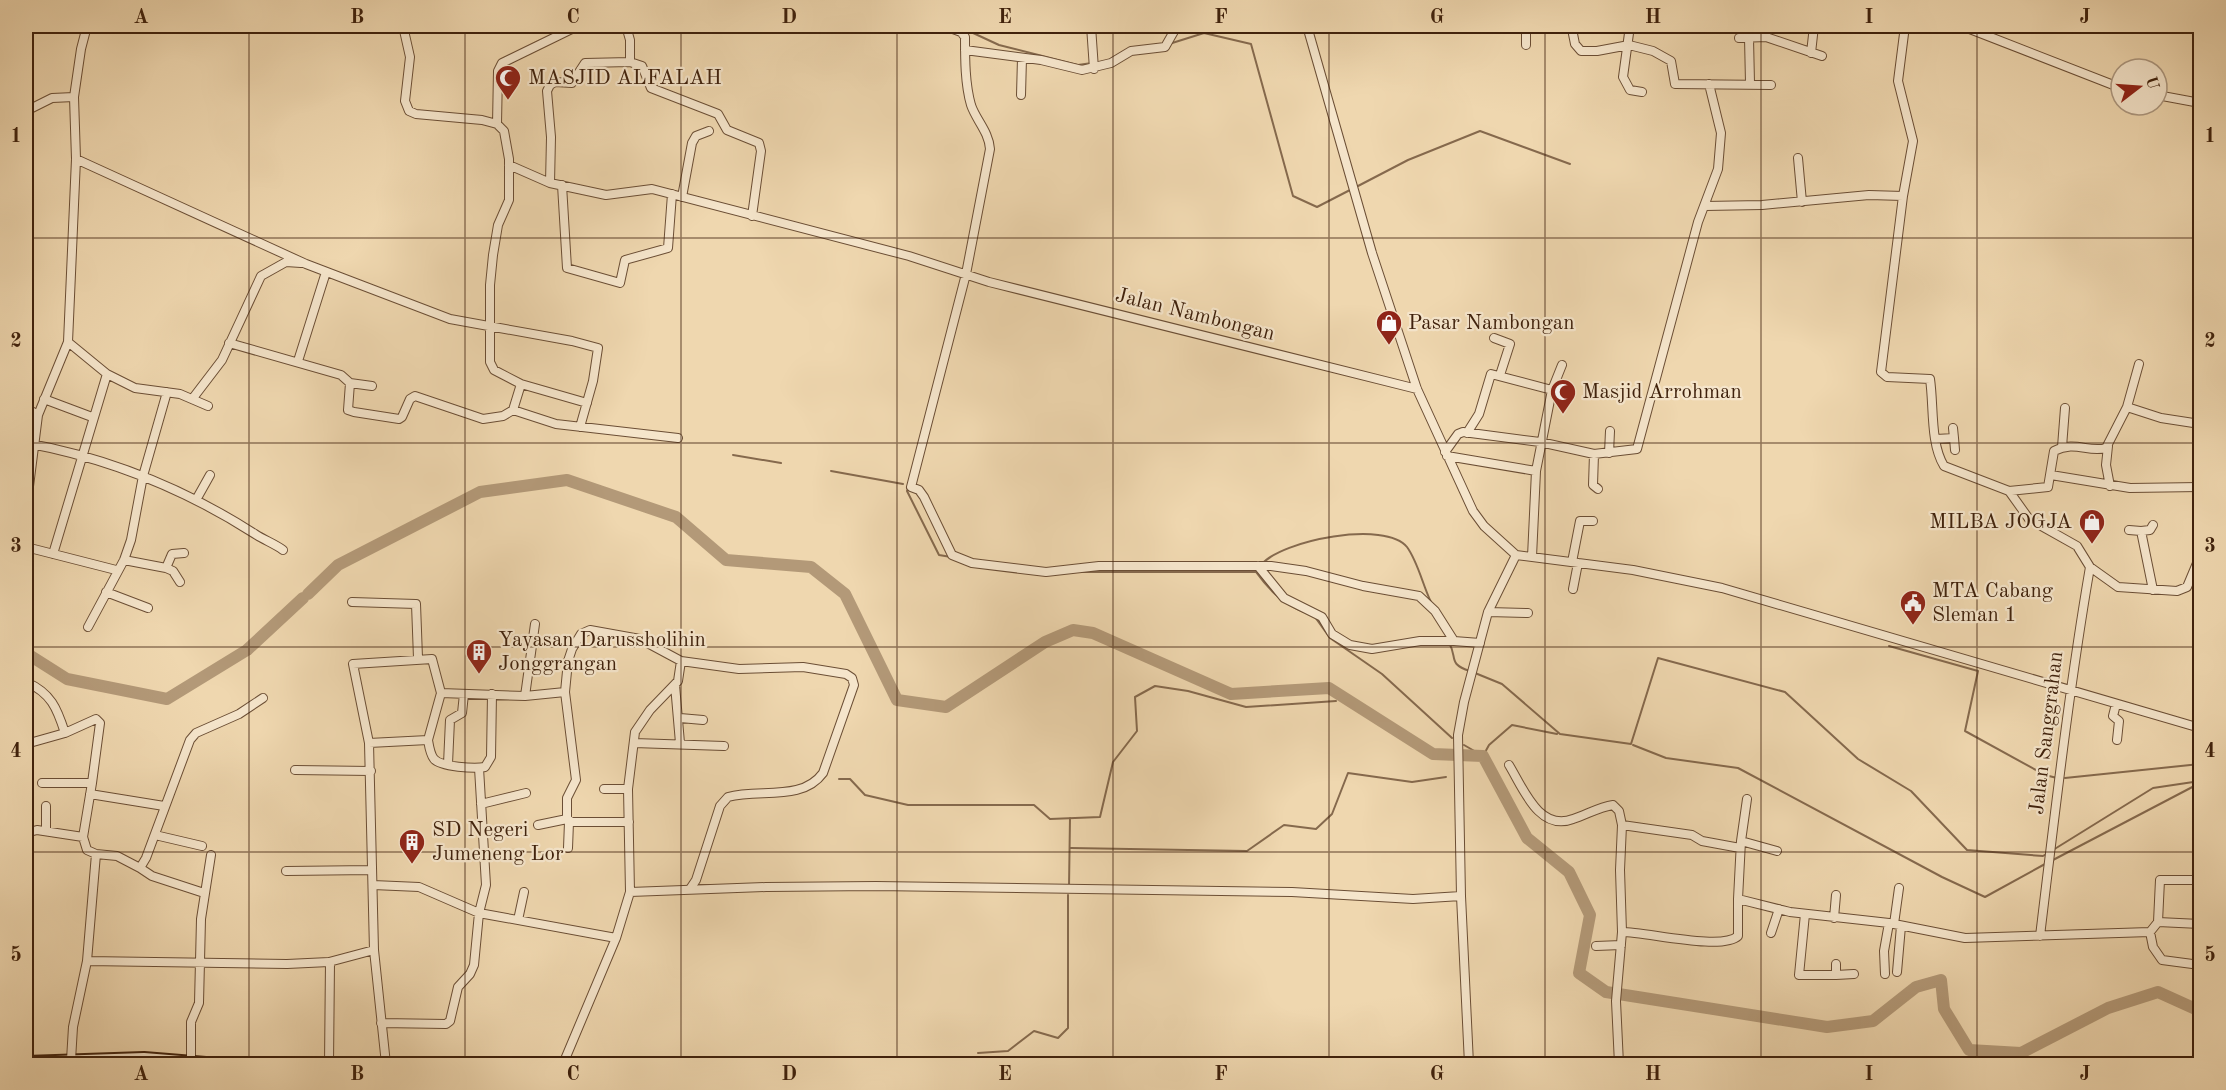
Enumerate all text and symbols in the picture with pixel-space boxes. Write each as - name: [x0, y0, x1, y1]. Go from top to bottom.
- text: A: [133, 8, 149, 28]
- text: B: [350, 8, 364, 28]
- text: C: [566, 8, 580, 28]
- text: D: [781, 8, 797, 28]
- text: E: [998, 8, 1012, 28]
- text: F: [1214, 8, 1228, 28]
- text: G: [1430, 8, 1444, 28]
- text: H: [1645, 8, 1661, 28]
- text: I: [1865, 8, 1873, 28]
- text: J: [2080, 8, 2091, 28]
- north arrow: [2109, 57, 2169, 117]
- mosque icon: MASJID ALFALAH: [493, 63, 523, 101]
- place label: MASJID ALFALAH: [528, 68, 722, 89]
- text: U: [2142, 75, 2161, 92]
- text: 1: [10, 127, 22, 147]
- text: 1: [2204, 127, 2216, 147]
- street label: Jalan Nambongan: [1113, 285, 1277, 345]
- shop icon: Pasar Nambongan: [1374, 308, 1404, 346]
- place label: Pasar Nambongan: [1408, 313, 1575, 334]
- text: 2: [10, 332, 22, 352]
- text: 2: [2204, 332, 2216, 352]
- mosque icon: Masjid Arrohman: [1548, 377, 1578, 415]
- place label: Masjid Arrohman: [1582, 382, 1742, 403]
- shop icon: MILBA JOGJA: [2077, 507, 2107, 545]
- place label: MILBA JOGJA: [1929, 512, 2072, 533]
- text: 3: [10, 537, 22, 557]
- text: 3: [2204, 537, 2216, 557]
- place label: MTA Cabang Sleman 1: [1932, 581, 2054, 626]
- public building icon: MTA Cabang Sleman 1: [1898, 588, 1928, 626]
- place label: Yayasan Darussholihin Jonggrangan: [498, 630, 706, 675]
- building icon: Yayasan Darussholihin Jonggrangan: [464, 637, 494, 675]
- street label: Jalan Sanggrahan: [2027, 650, 2067, 816]
- text: 4: [10, 742, 22, 762]
- text: 4: [2204, 742, 2216, 762]
- place label: SD Negeri Jumeneng Lor: [432, 820, 564, 865]
- building icon: SD Negeri Jumeneng Lor: [397, 827, 427, 865]
- text: 5: [10, 945, 22, 966]
- text: 5: [2204, 945, 2216, 966]
- text: A: [133, 1065, 149, 1085]
- text: B: [350, 1065, 364, 1085]
- text: C: [566, 1065, 580, 1085]
- text: D: [781, 1065, 797, 1085]
- text: E: [998, 1065, 1012, 1085]
- text: F: [1214, 1065, 1228, 1085]
- text: G: [1430, 1065, 1444, 1085]
- text: H: [1645, 1065, 1661, 1085]
- text: I: [1865, 1065, 1873, 1085]
- text: J: [2080, 1065, 2091, 1085]

